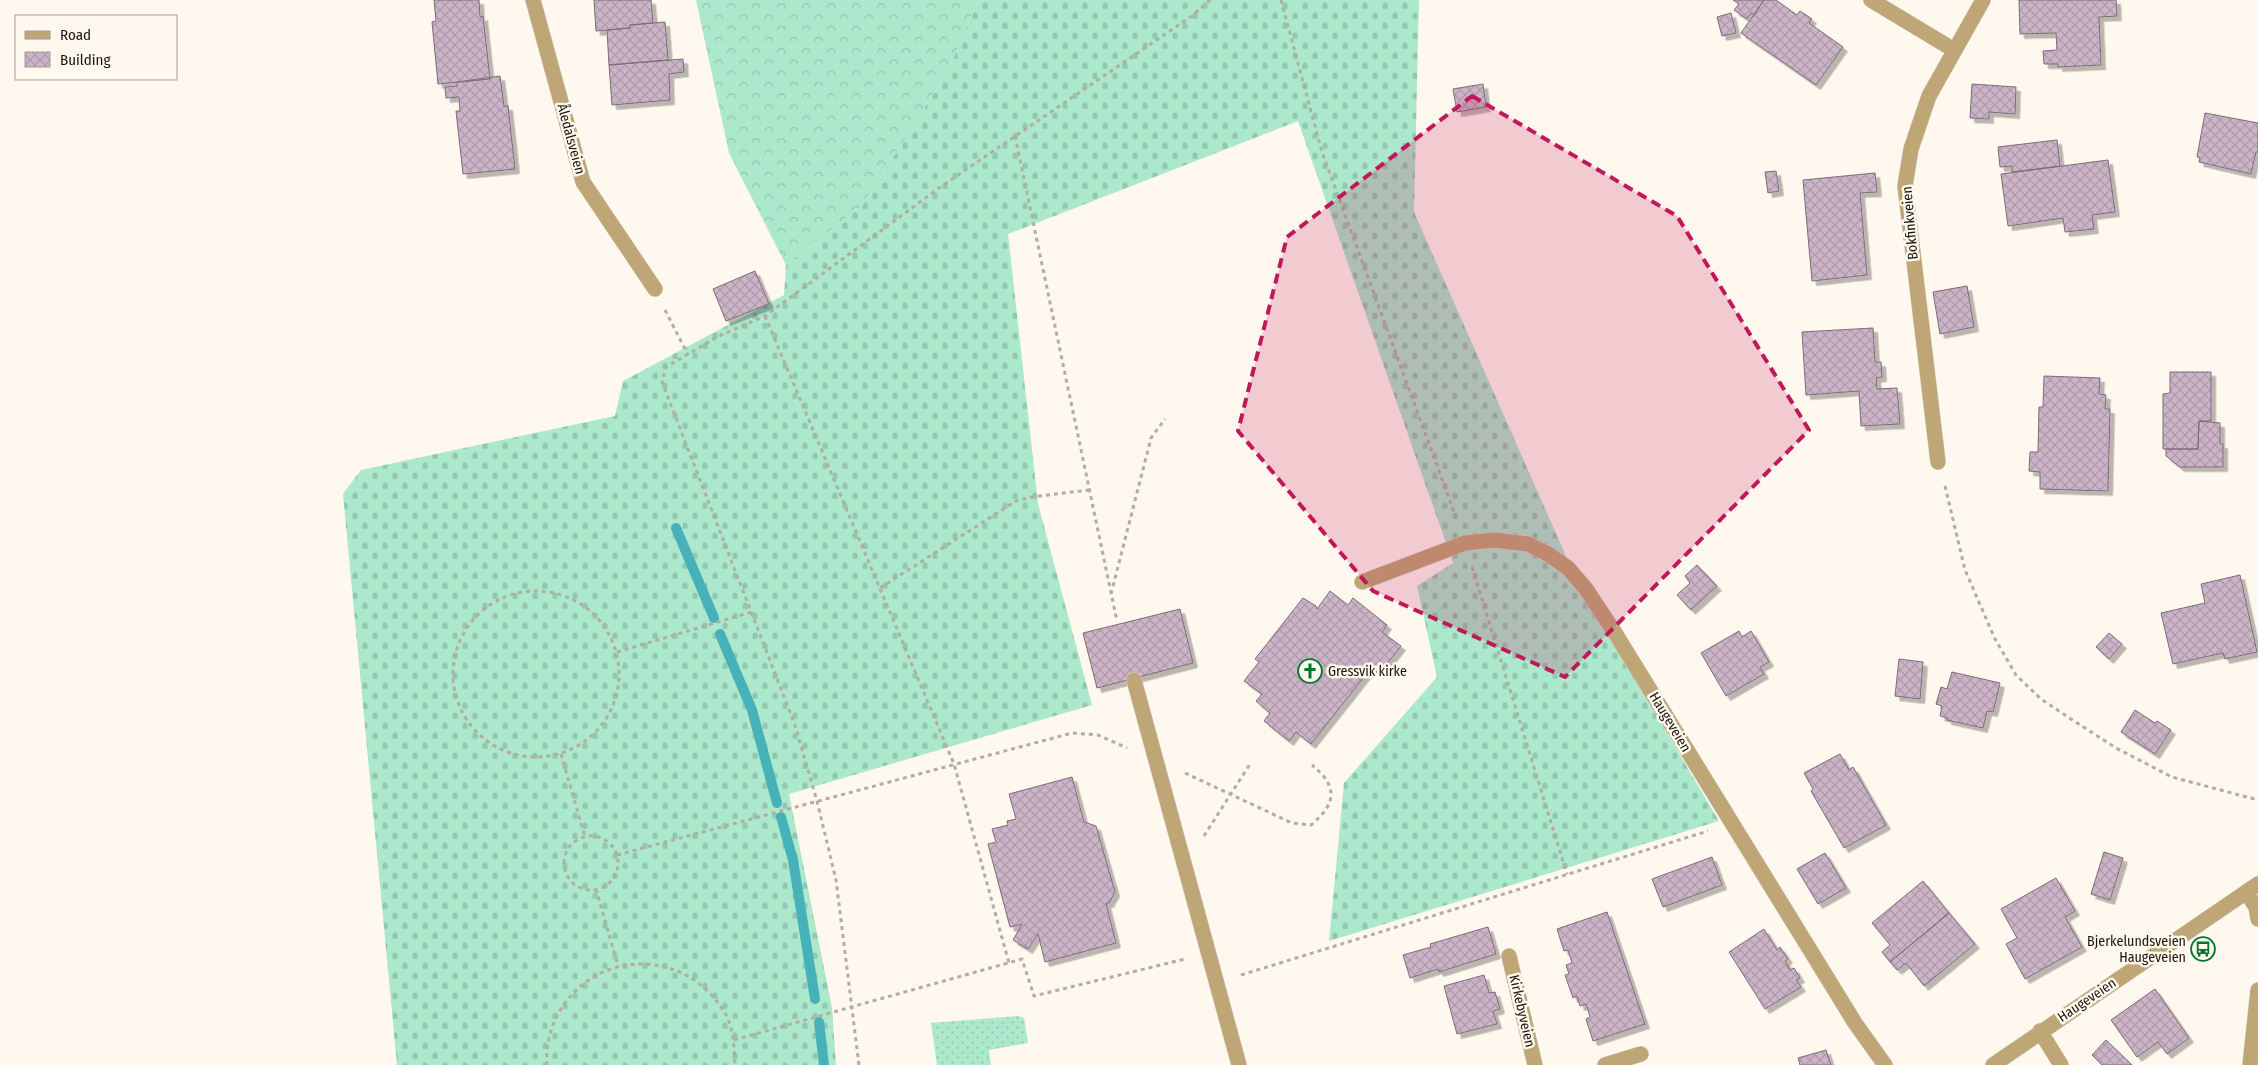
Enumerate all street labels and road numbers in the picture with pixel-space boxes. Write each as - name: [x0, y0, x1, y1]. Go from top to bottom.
- street label: Åledalsveien: [553, 102, 590, 176]
- street label: Bokfinkveien: [1898, 186, 1922, 260]
- street label: Haugeveien: [1646, 689, 1694, 755]
- street label: Kirkebyveien: [1505, 973, 1539, 1049]
- street label: Haugeveien: [2055, 974, 2119, 1026]

